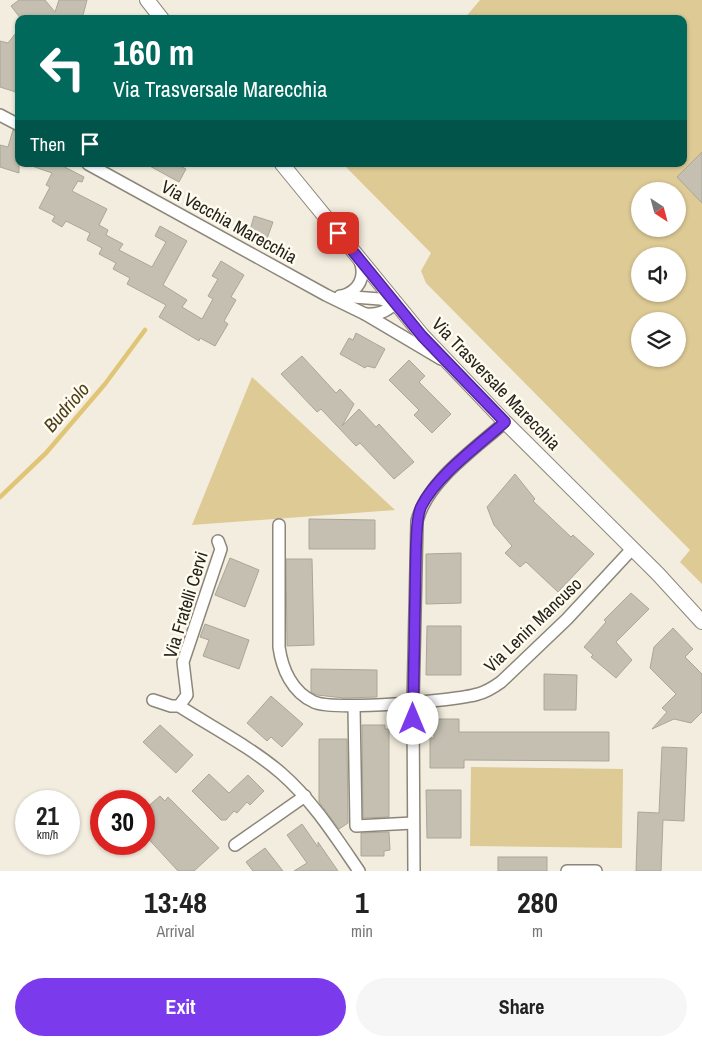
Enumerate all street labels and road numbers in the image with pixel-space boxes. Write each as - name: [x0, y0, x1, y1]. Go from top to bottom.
- street label: Via Vecchia Marecchia: [157, 174, 302, 269]
- street label: Via Trasversale Marecchia: [426, 312, 566, 455]
- street label: Via Fratelli Cervi: [157, 548, 214, 661]
- street label: Via Lenin Mancuso: [478, 572, 587, 678]

